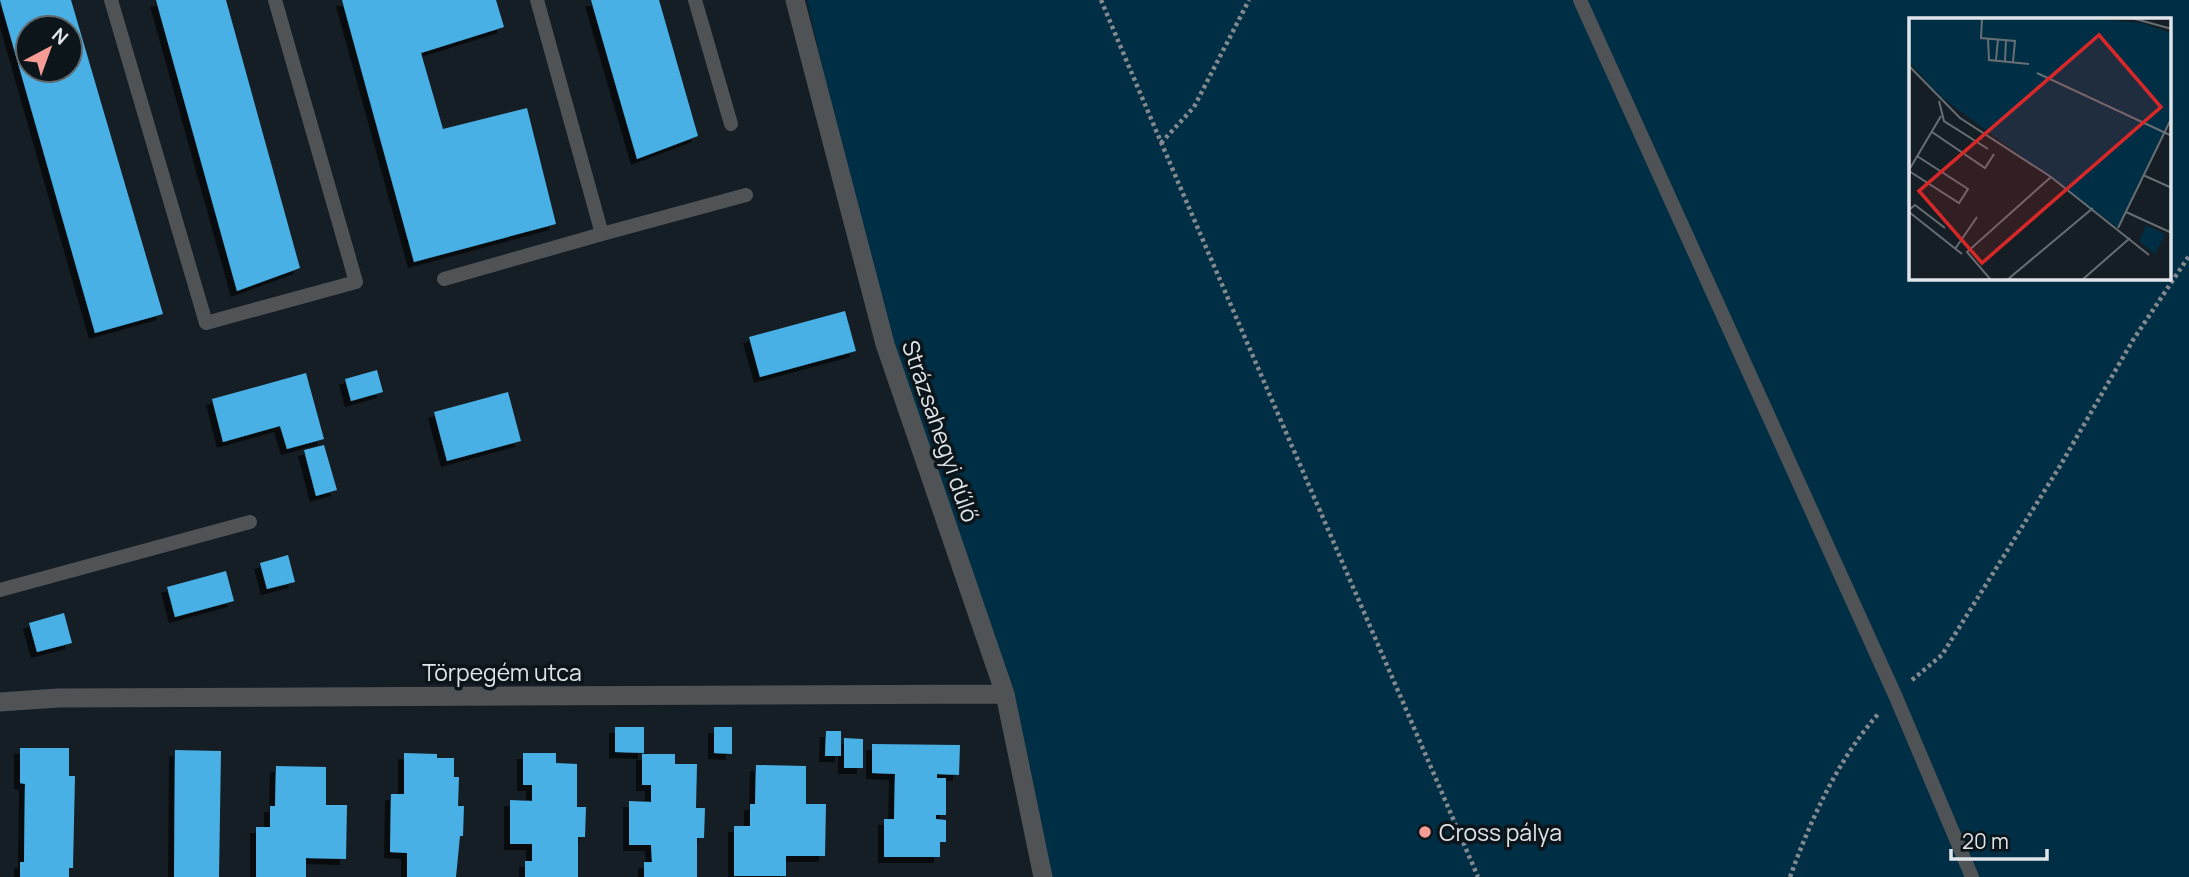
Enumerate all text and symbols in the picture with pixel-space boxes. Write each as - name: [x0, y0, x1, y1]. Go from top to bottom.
- north arrow: [14, 14, 84, 84]
- inset map: [1909, 18, 2172, 280]
- text: N: [46, 22, 74, 50]
- street label: Strázsahegyi dűlő: [895, 336, 987, 526]
- street label: Törpegém utca: [422, 656, 582, 688]
- place label: Cross pálya: [1439, 816, 1562, 848]
- scale bar: [1951, 818, 2047, 862]
- marker: Cross pálya: [1417, 824, 1433, 840]
- text: 20 m: [1962, 827, 2009, 855]

